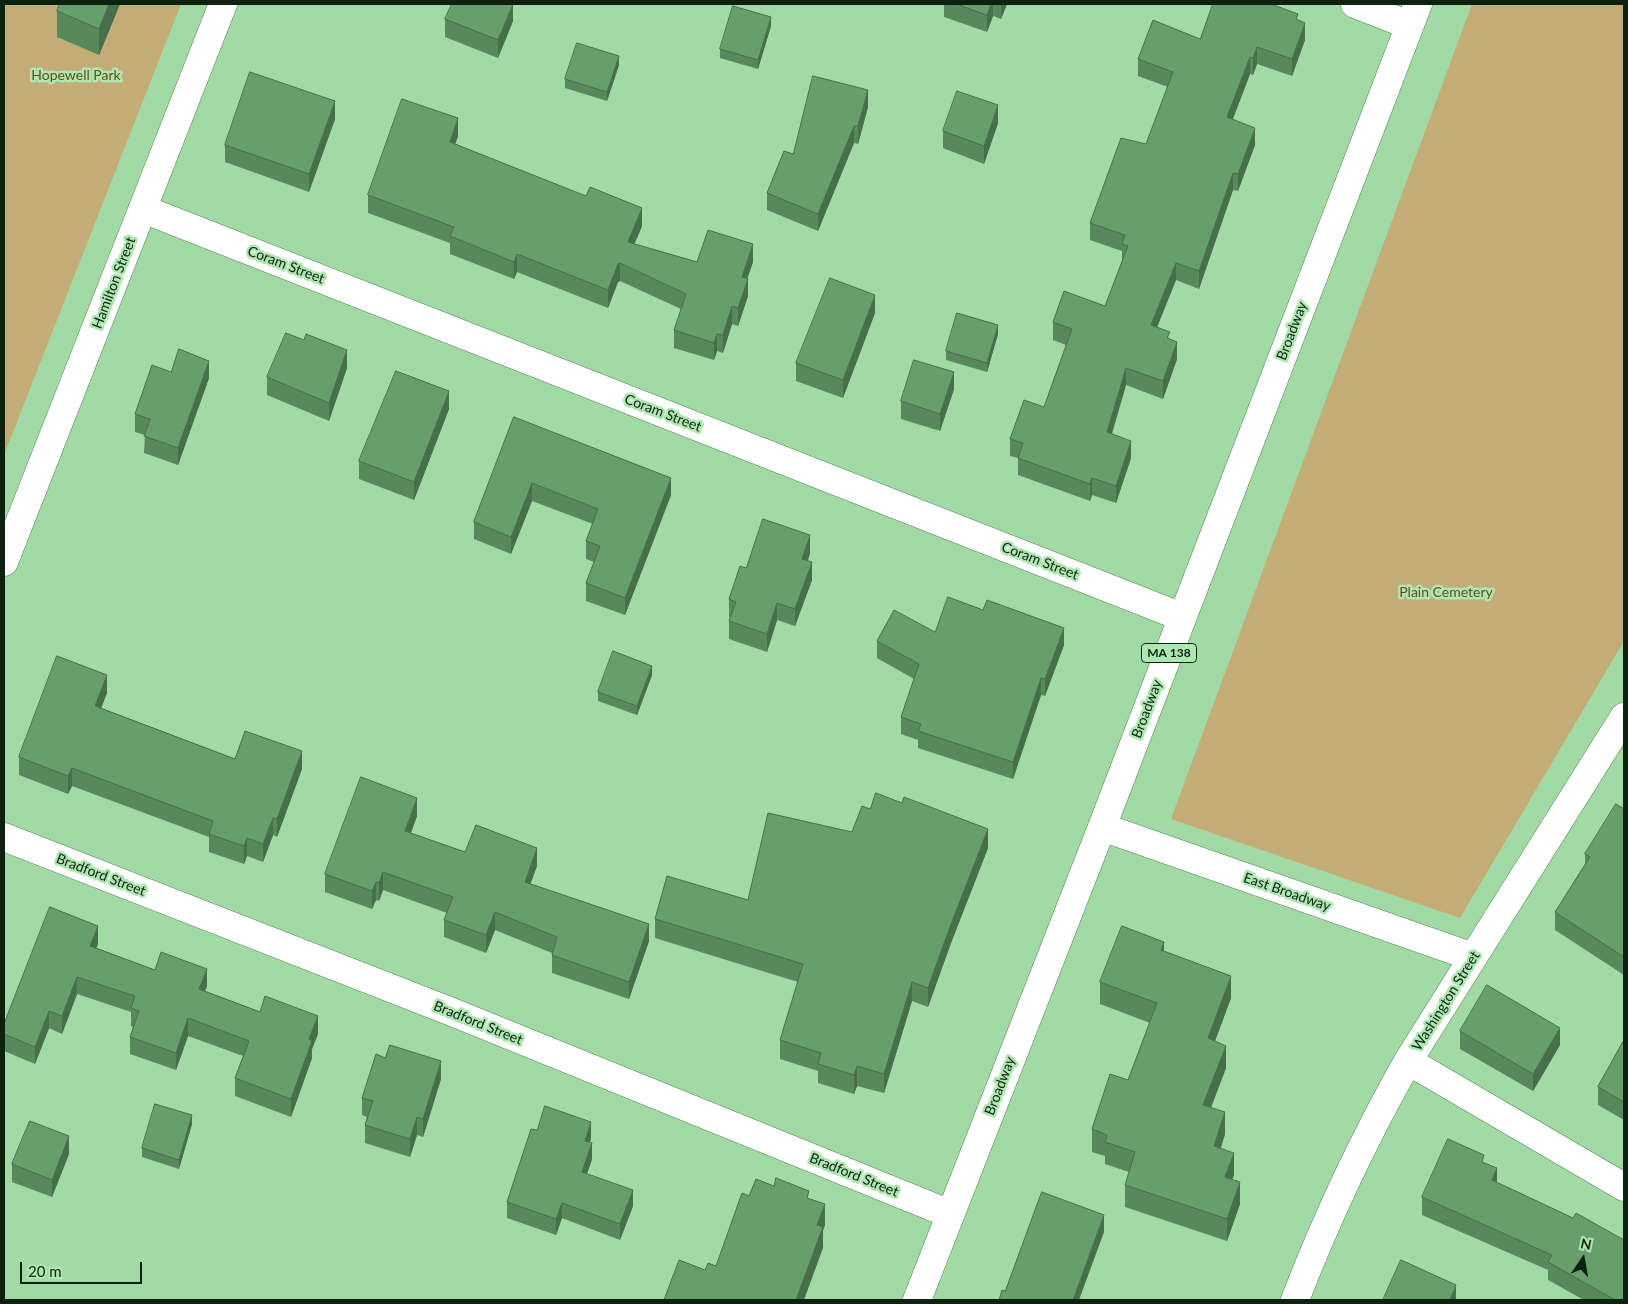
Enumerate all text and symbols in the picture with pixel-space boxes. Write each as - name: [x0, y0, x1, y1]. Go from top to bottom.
- park label: Hopewell Park: [31, 67, 121, 83]
- street label: Hamilton Street: [89, 235, 139, 331]
- street label: Coram Street: [245, 243, 327, 287]
- street label: Broadway: [1273, 299, 1311, 363]
- street label: Coram Street: [622, 391, 704, 435]
- street label: Coram Street: [999, 539, 1081, 583]
- park label: Plain Cemetery: [1399, 584, 1493, 600]
- road number: MA 138: [1142, 644, 1196, 662]
- street label: Broadway: [1128, 677, 1166, 741]
- street label: Bradford Street: [54, 850, 148, 900]
- street label: East Broadway: [1241, 869, 1333, 915]
- street label: Washington Street: [1409, 948, 1483, 1054]
- street label: Bradford Street: [431, 998, 525, 1048]
- street label: Broadway: [981, 1054, 1019, 1118]
- street label: Bradford Street: [807, 1150, 901, 1200]
- north arrow: [1558, 1234, 1608, 1284]
- text: N: [1579, 1234, 1593, 1253]
- scale bar: [22, 1252, 145, 1284]
- text: 20 m: [28, 1262, 62, 1280]

